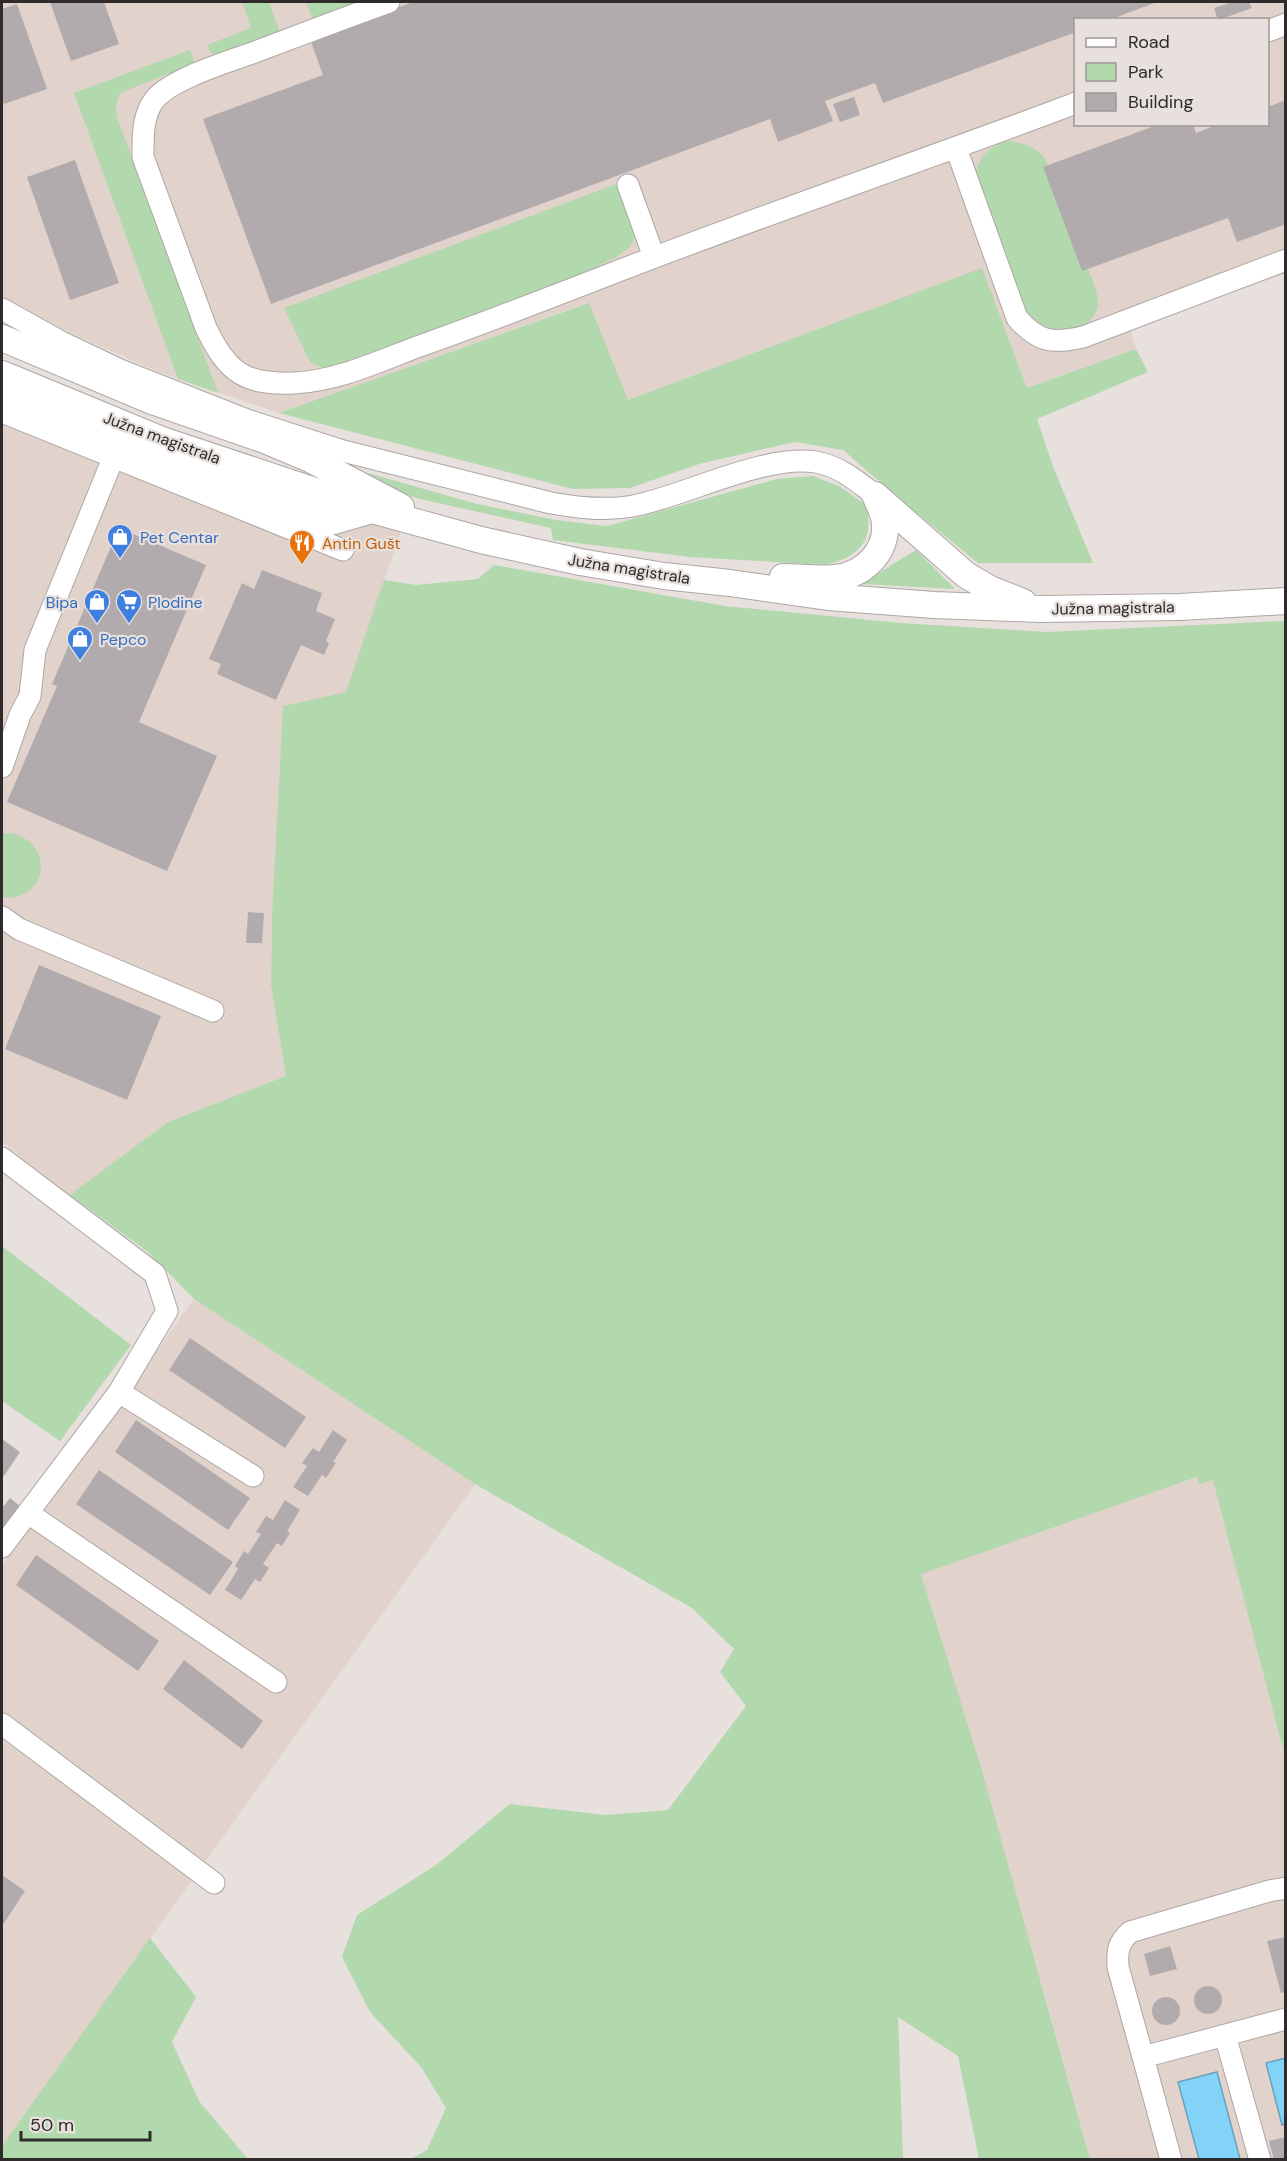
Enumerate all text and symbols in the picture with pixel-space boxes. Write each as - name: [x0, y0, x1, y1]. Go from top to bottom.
- legend: [1074, 18, 1269, 126]
- text: Road: [1128, 30, 1170, 54]
- text: Park: [1128, 60, 1164, 84]
- text: Building: [1128, 90, 1193, 114]
- street label: Južna magistrala: [101, 407, 223, 469]
- shop icon: Pet Centar: [105, 522, 135, 560]
- place label: Pet Centar: [140, 527, 219, 548]
- restaurant icon: Antin Gušt: [287, 528, 317, 566]
- place label: Antin Gušt: [322, 533, 401, 554]
- street label: Južna magistrala: [566, 549, 692, 589]
- shop icon: Bipa: [82, 587, 112, 625]
- supermarket icon: Plodine: [114, 587, 144, 625]
- place label: Bipa: [46, 592, 78, 613]
- place label: Plodine: [148, 592, 202, 613]
- street label: Južna magistrala: [1051, 596, 1175, 620]
- shop icon: Pepco: [65, 624, 95, 662]
- place label: Pepco: [100, 629, 147, 650]
- scale bar: [21, 2104, 150, 2142]
- text: 50 m: [30, 2113, 74, 2137]

